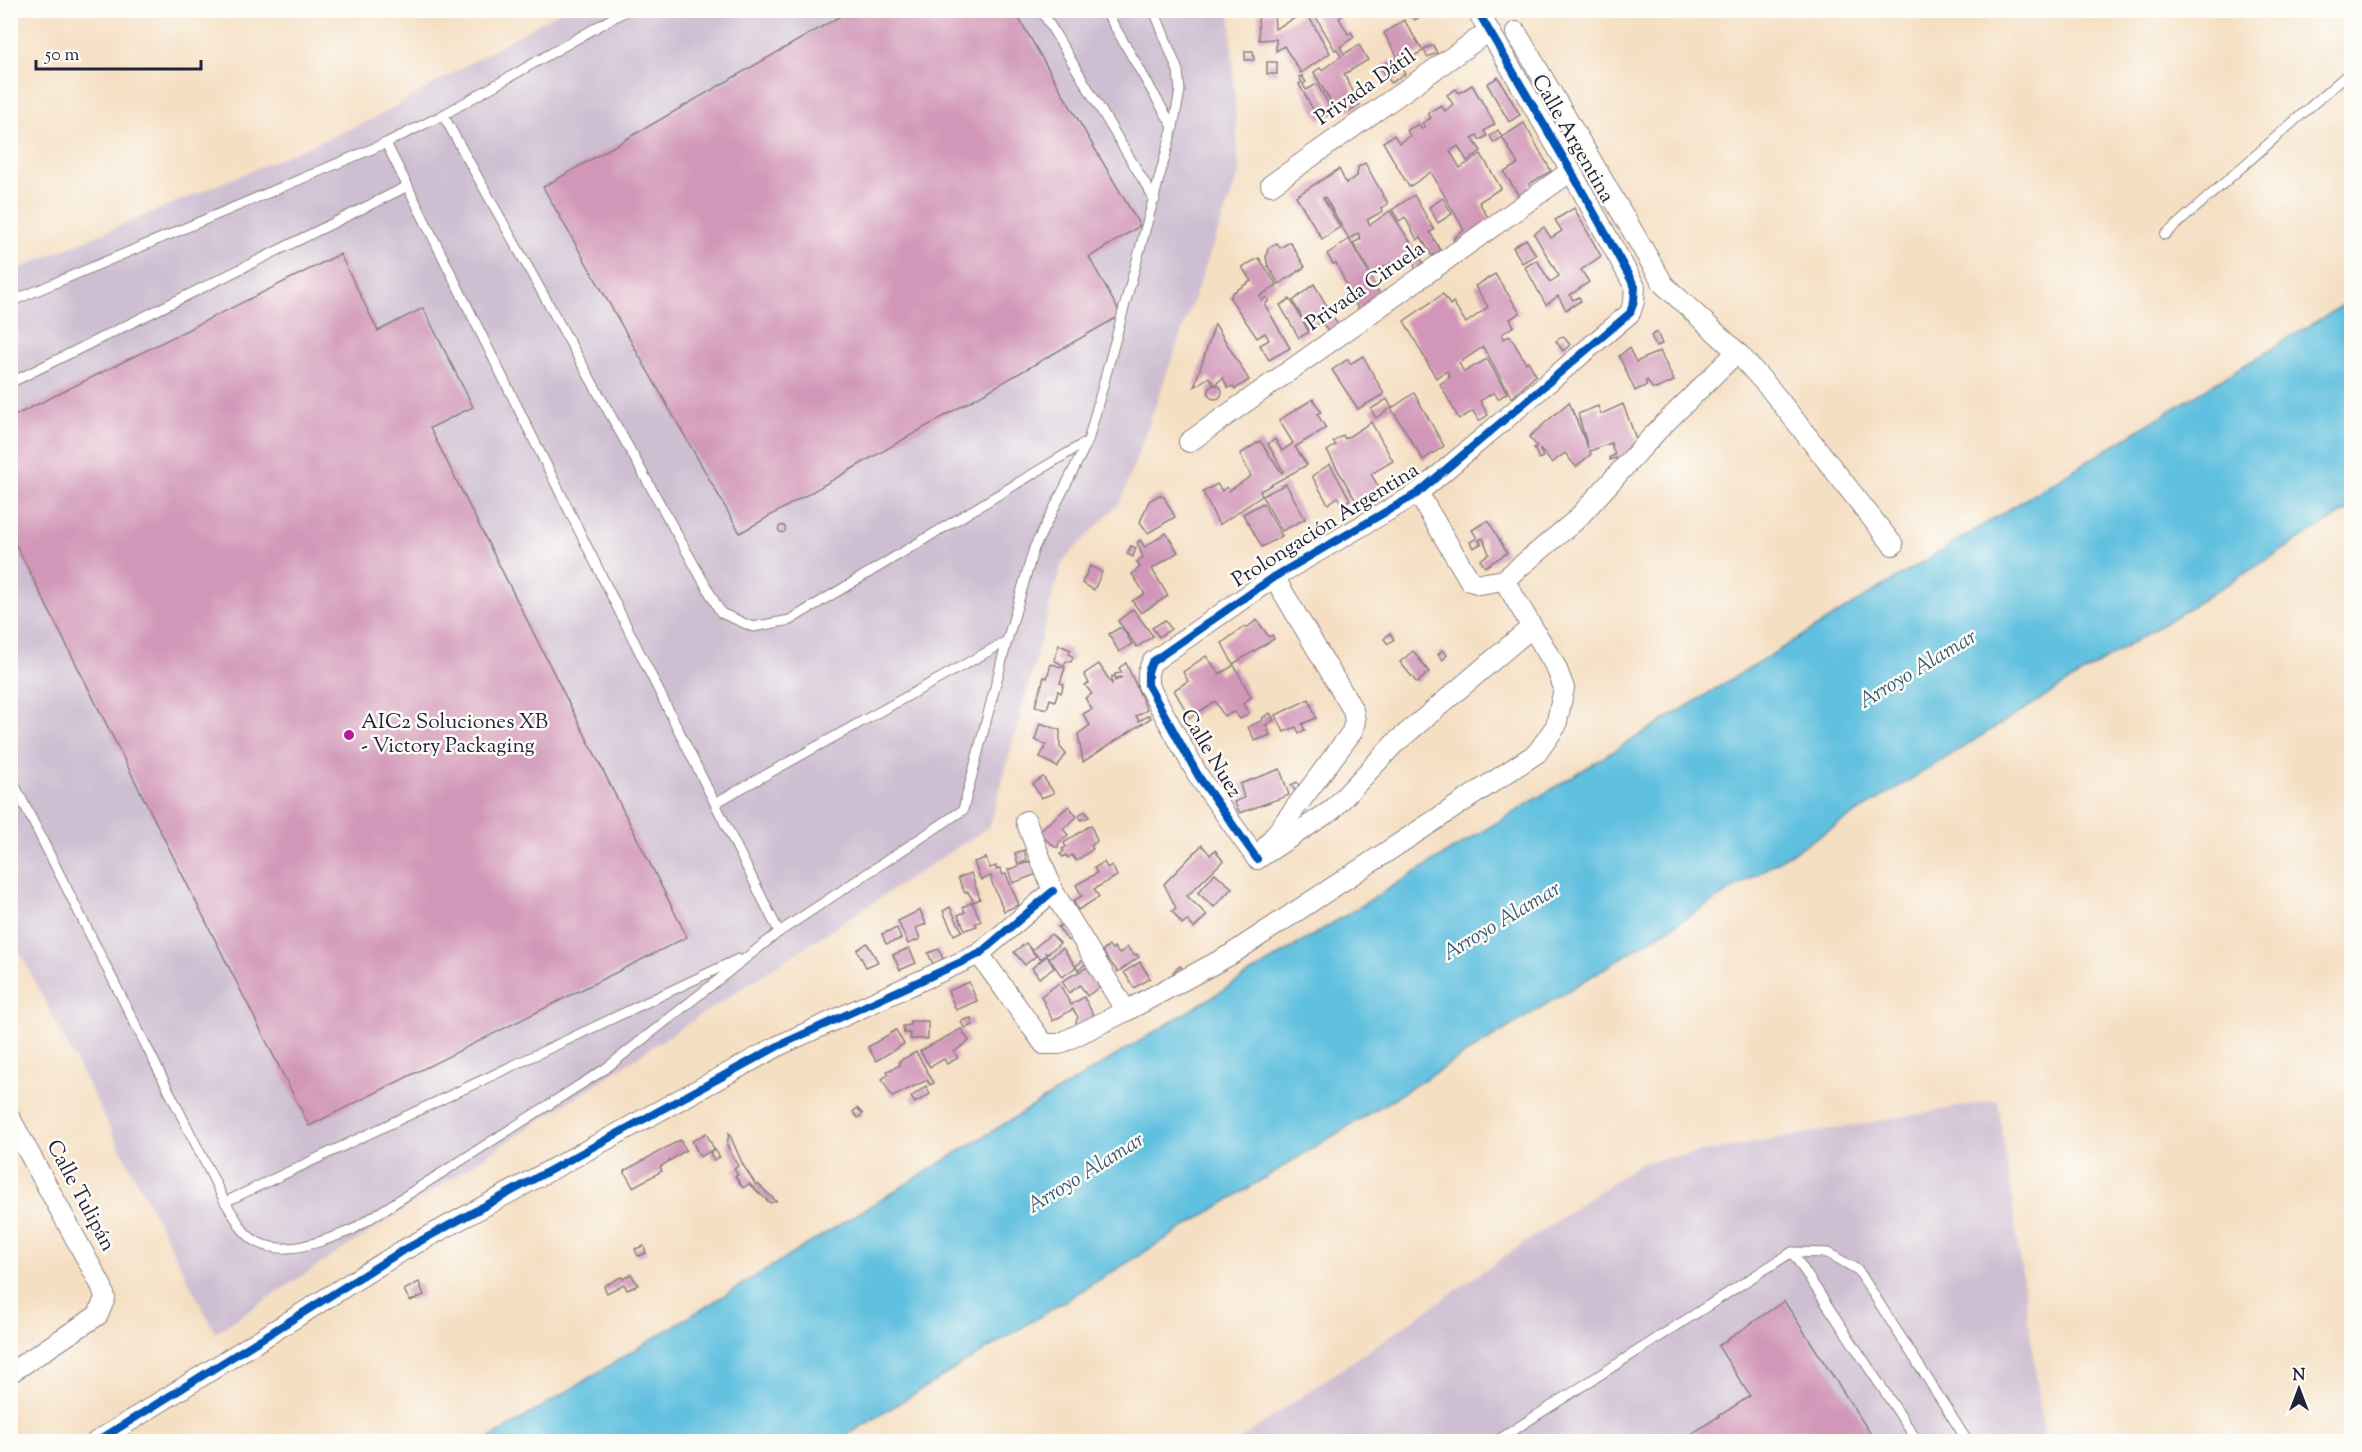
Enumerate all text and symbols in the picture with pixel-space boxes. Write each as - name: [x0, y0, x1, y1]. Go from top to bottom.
- scale bar: [36, 33, 201, 71]
- street label: Privada Dátil: [1310, 42, 1423, 134]
- text: 50 m: [44, 43, 80, 69]
- street label: Calle Argentina: [1523, 69, 1621, 209]
- street label: Privada Ciruela: [1300, 235, 1432, 339]
- street label: Prolongación Argentina: [1227, 456, 1426, 596]
- water label: Arroyo Alamar: [1853, 622, 1984, 718]
- street label: Calle Nuez: [1172, 704, 1248, 804]
- place label: AIC2 Soluciones XB - Victory Packaging: [361, 708, 548, 762]
- marker: AIC2 Soluciones XB - Victory Packaging: [342, 728, 356, 742]
- water label: Arroyo Alamar: [1437, 874, 1568, 970]
- water label: Arroyo Alamar: [1021, 1125, 1151, 1223]
- street label: Calle Tulipán: [38, 1135, 122, 1257]
- north arrow: [2269, 1359, 2329, 1419]
- text: N: [2293, 1365, 2306, 1388]

